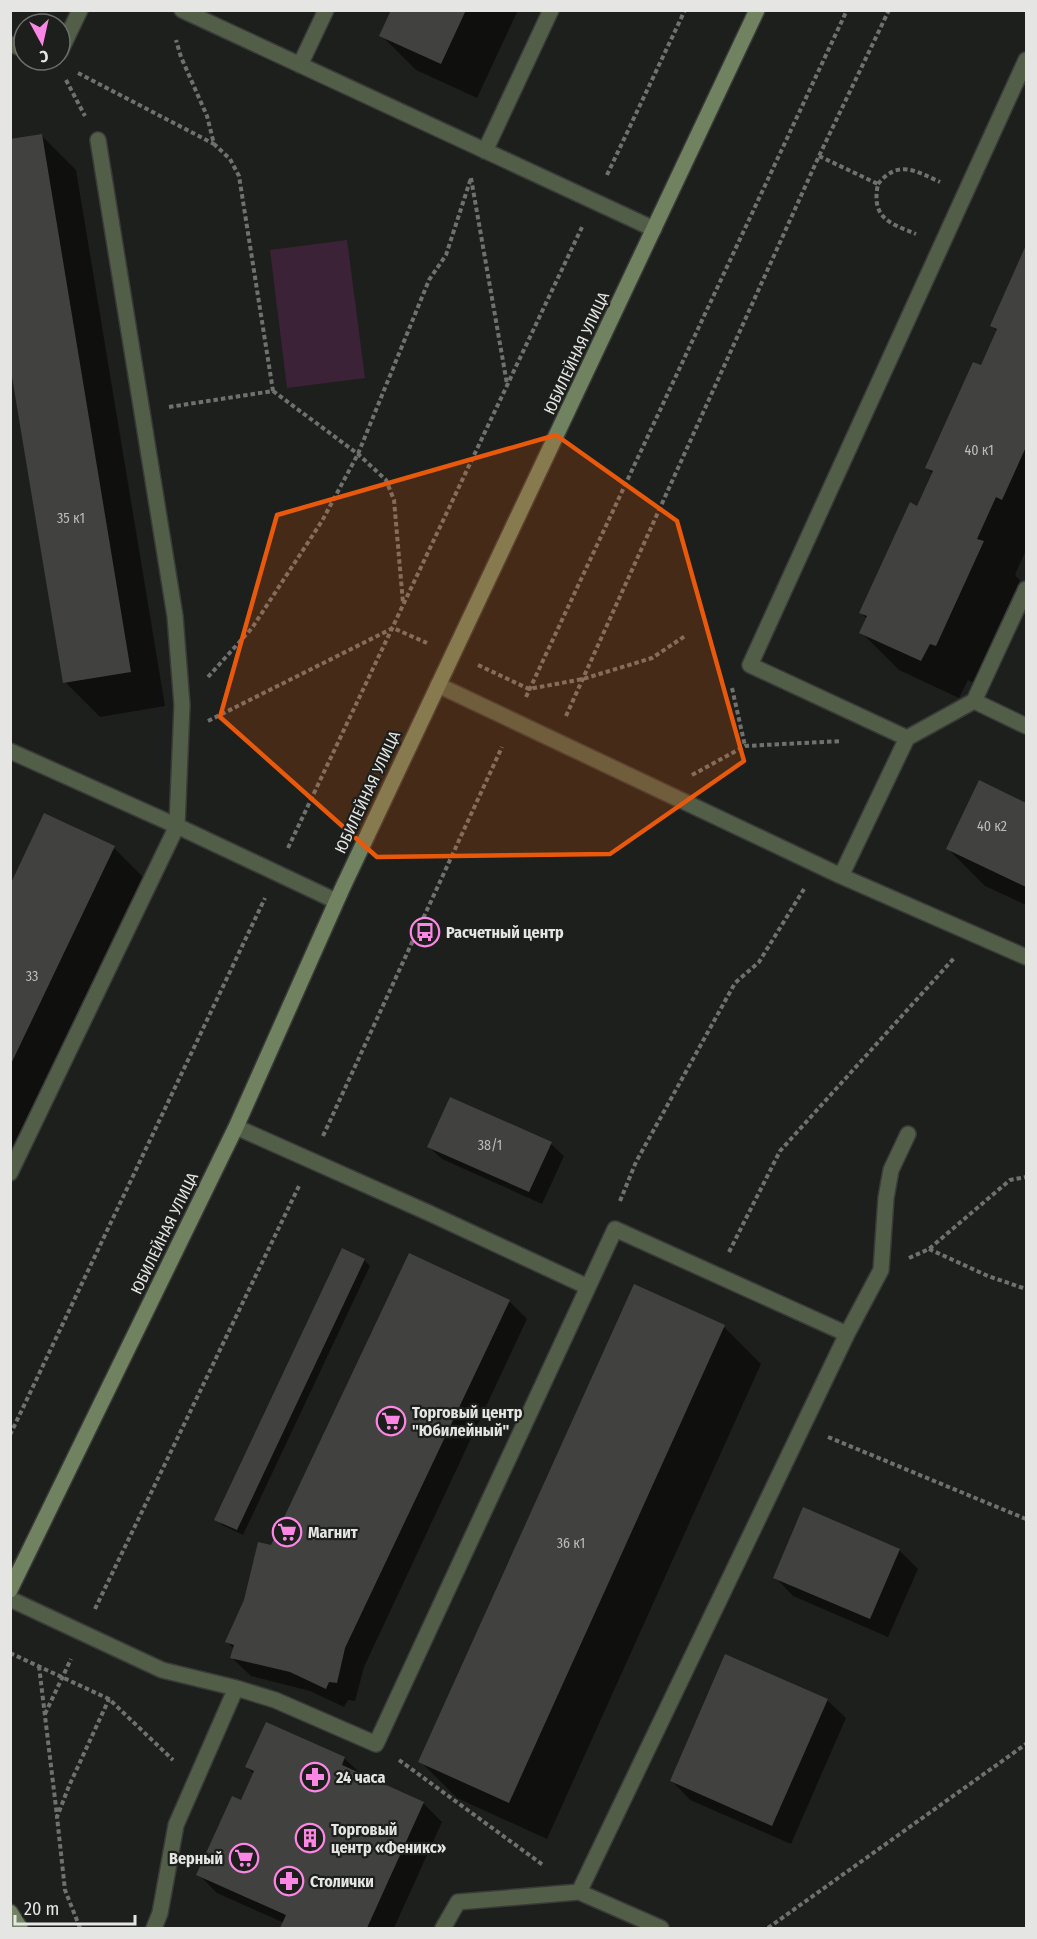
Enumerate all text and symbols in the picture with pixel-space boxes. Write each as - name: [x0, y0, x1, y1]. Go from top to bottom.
- north arrow: [12, 12, 72, 72]
- text: С: [38, 46, 49, 66]
- street label: ЮБИЛЕЙНАЯ УЛИЦА: [540, 288, 613, 418]
- house number: 40 к1: [964, 442, 994, 459]
- house number: 35 к1: [57, 510, 85, 527]
- street label: ЮБИЛЕЙНАЯ УЛИЦА: [331, 727, 404, 857]
- house number: 40 к2: [977, 818, 1007, 835]
- bus stop icon: Расчетный центр: [409, 916, 441, 948]
- place label: Расчетный центр: [446, 923, 564, 942]
- house number: 33: [26, 968, 38, 985]
- house number: 38/1: [478, 1137, 502, 1154]
- street label: ЮБИЛЕЙНАЯ УЛИЦА: [127, 1169, 202, 1297]
- place label: Торговый центр "Юбилейный": [412, 1403, 523, 1440]
- supermarket icon: Торговый центр "Юбилейный": [375, 1405, 407, 1437]
- supermarket icon: Магнит: [271, 1516, 303, 1548]
- place label: Магнит: [308, 1523, 358, 1542]
- house number: 36 к1: [557, 1535, 585, 1552]
- pharmacy icon: 24 часа: [299, 1761, 331, 1793]
- place label: 24 часа: [335, 1768, 385, 1787]
- place label: Торговый центр «Феникс»: [331, 1820, 446, 1857]
- building icon: Торговый центр «Феникс»: [294, 1822, 326, 1854]
- supermarket icon: Верный: [228, 1842, 260, 1874]
- place label: Верный: [169, 1849, 223, 1868]
- pharmacy icon: Столички: [273, 1865, 305, 1897]
- place label: Столички: [310, 1872, 374, 1891]
- scale bar: [15, 1888, 135, 1926]
- text: 20 m: [24, 1898, 59, 1920]

